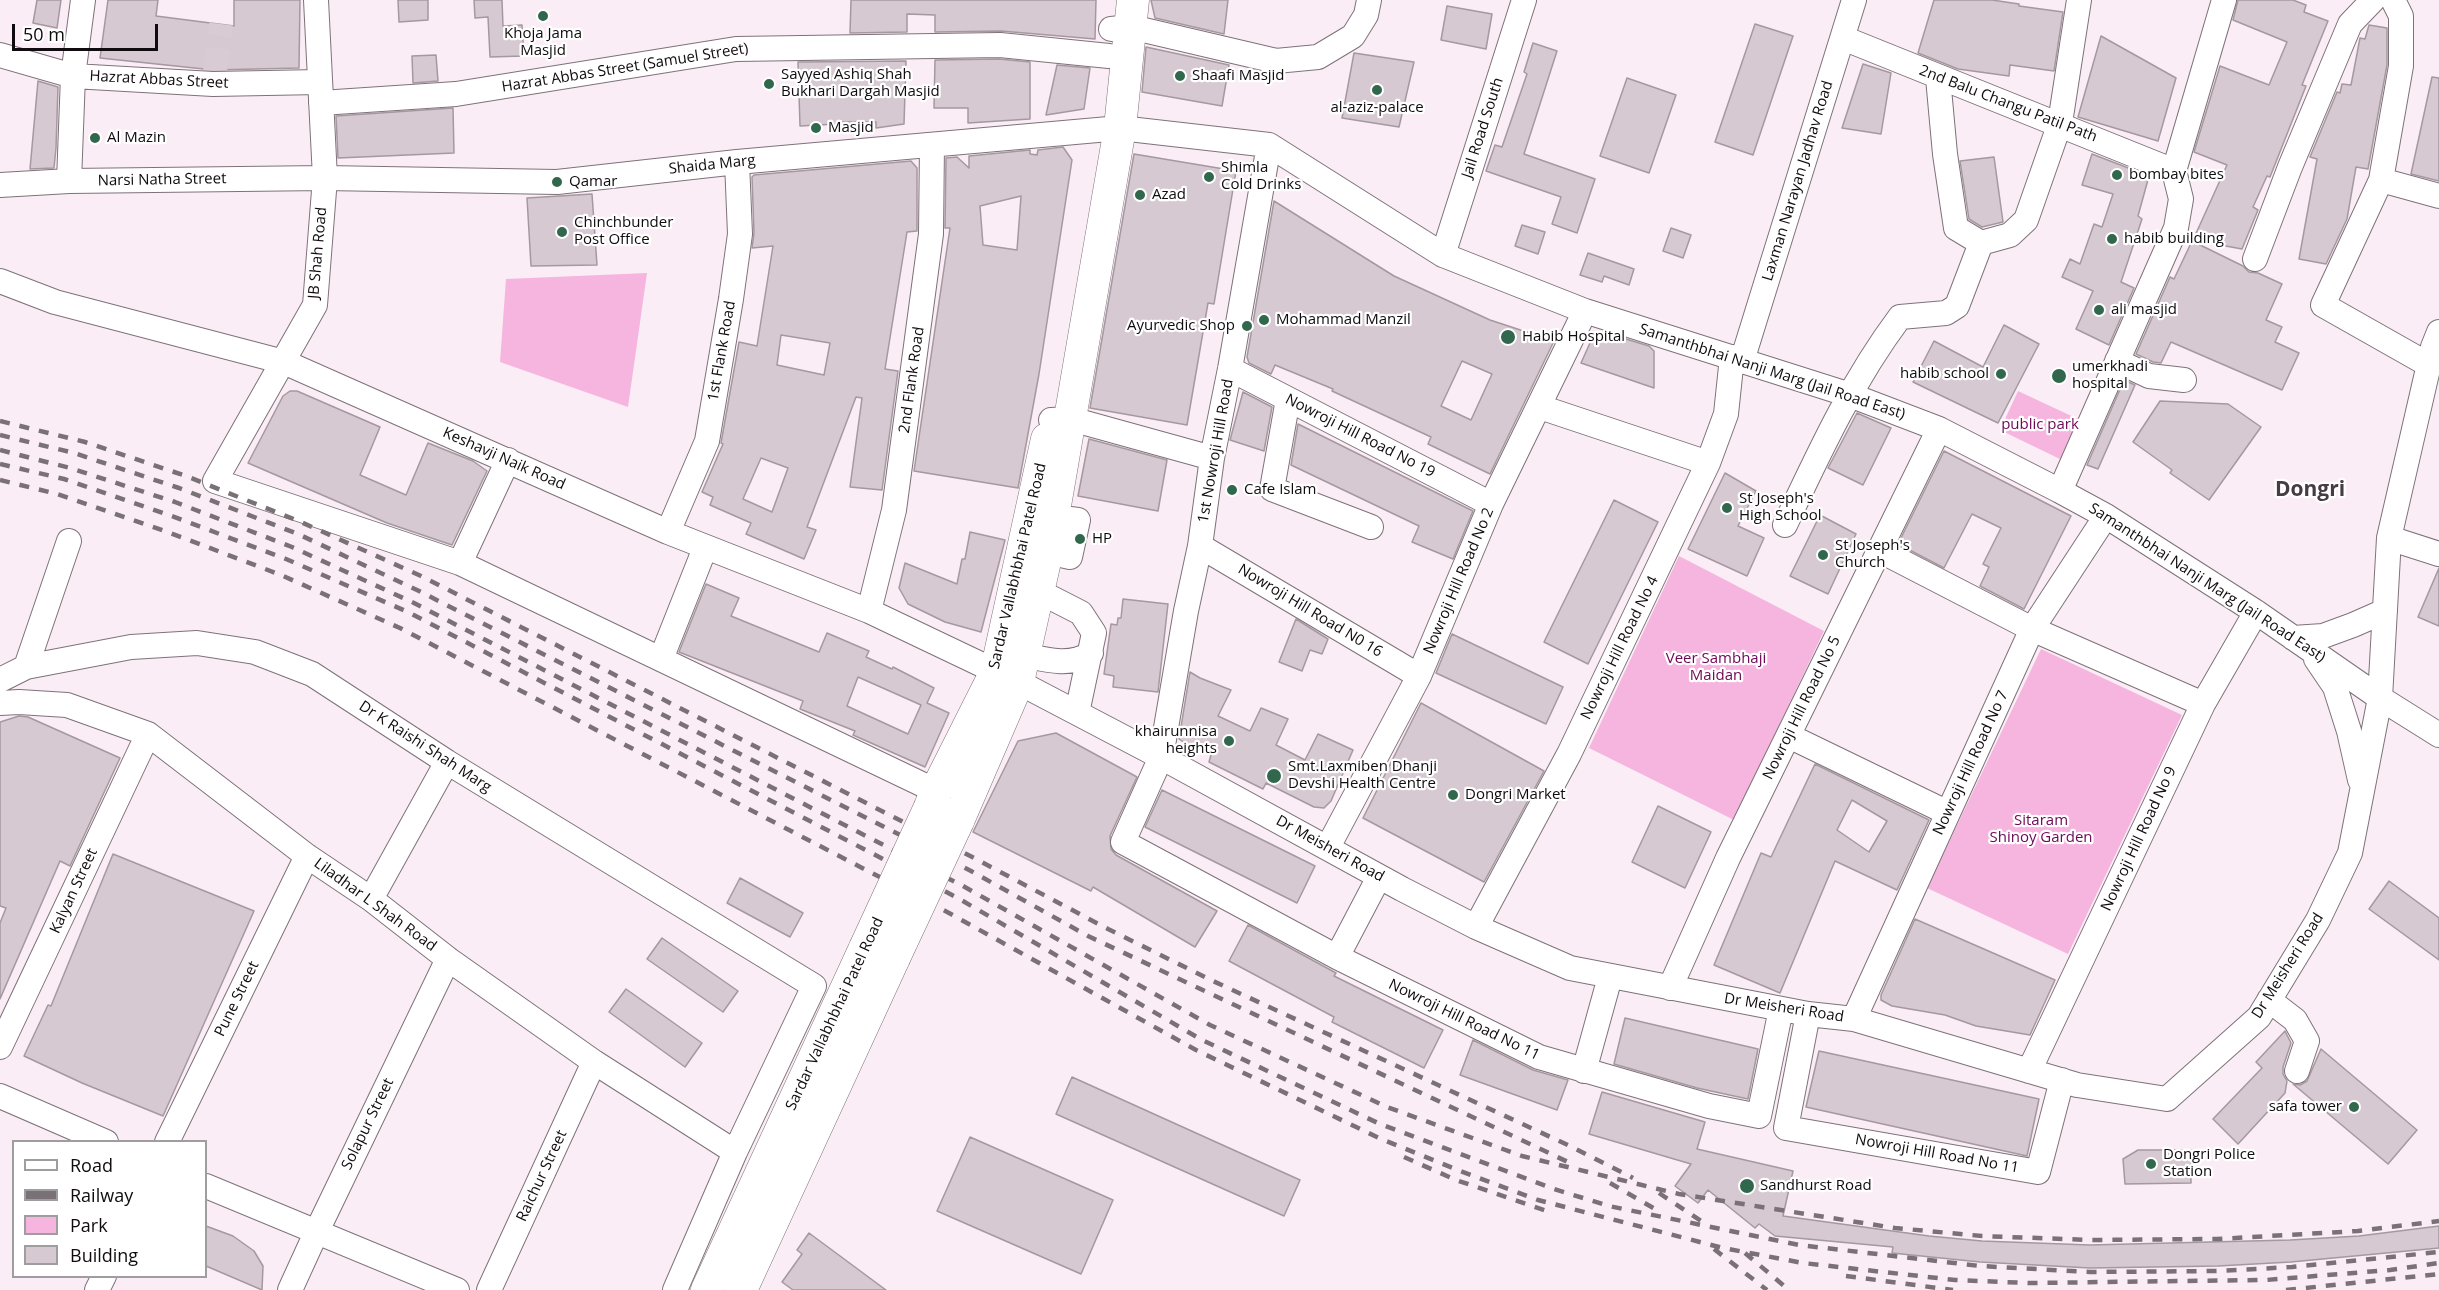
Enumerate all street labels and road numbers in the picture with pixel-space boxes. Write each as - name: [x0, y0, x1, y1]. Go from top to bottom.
- street label: Hazrat Abbas Street (Samuel Street): [500, 40, 750, 96]
- street label: 2nd Balu Changu Patil Path: [1916, 62, 2100, 146]
- street label: Hazrat Abbas Street: [89, 67, 229, 93]
- street label: Jail Road South: [1458, 76, 1508, 180]
- street label: Laxman Narayan Jadhav Road: [1759, 79, 1837, 283]
- street label: Shaida Marg: [668, 151, 756, 179]
- street label: Narsi Natha Street: [97, 170, 227, 190]
- street label: JB Shah Road: [305, 206, 331, 300]
- street label: 1st Flank Road: [704, 299, 740, 403]
- street label: Samanthbhai Nanji Marg (Jail Road East): [1637, 320, 1907, 424]
- street label: 2nd Flank Road: [896, 326, 928, 434]
- street label: 1st Nowroji Hill Road: [1194, 378, 1238, 524]
- street label: Nowroji Hill Road No 19: [1282, 390, 1438, 482]
- street label: Keshavji Naik Road: [440, 424, 568, 494]
- street label: Sardar Vallabhbhai Patel Road: [986, 461, 1050, 671]
- street label: Samanthbhai Nanji Marg (Jail Road East): [2085, 500, 2329, 666]
- street label: Nowroji Hill Road No 2: [1420, 505, 1498, 657]
- street label: Nowroji Hill Road N0 16: [1234, 561, 1386, 661]
- street label: Nowroji Hill Road No 4: [1577, 573, 1663, 723]
- street label: Nowroji Hill Road No 5: [1759, 633, 1845, 783]
- street label: Nowroji Hill Road No 7: [1930, 688, 2012, 838]
- street label: Dr K Raishi Shah Marg: [355, 697, 495, 797]
- street label: Nowroji Hill Road No 9: [2098, 764, 2180, 914]
- street label: Dr Meisheri Road: [1273, 812, 1387, 886]
- street label: Kalyan Street: [46, 845, 102, 937]
- street label: Liladhar L Shah Road: [310, 855, 440, 955]
- street label: Dr Meisheri Road: [2248, 910, 2328, 1022]
- street label: Sardar Vallabhbhai Patel Road: [782, 915, 888, 1113]
- street label: Pune Street: [211, 958, 263, 1040]
- street label: Nowroji Hill Road No 11: [1385, 976, 1543, 1064]
- street label: Dr Meisheri Road: [1723, 990, 1845, 1026]
- street label: Solapur Street: [338, 1075, 398, 1173]
- street label: Raichur Street: [513, 1127, 571, 1225]
- street label: Nowroji Hill Road No 11: [1854, 1131, 2020, 1177]

